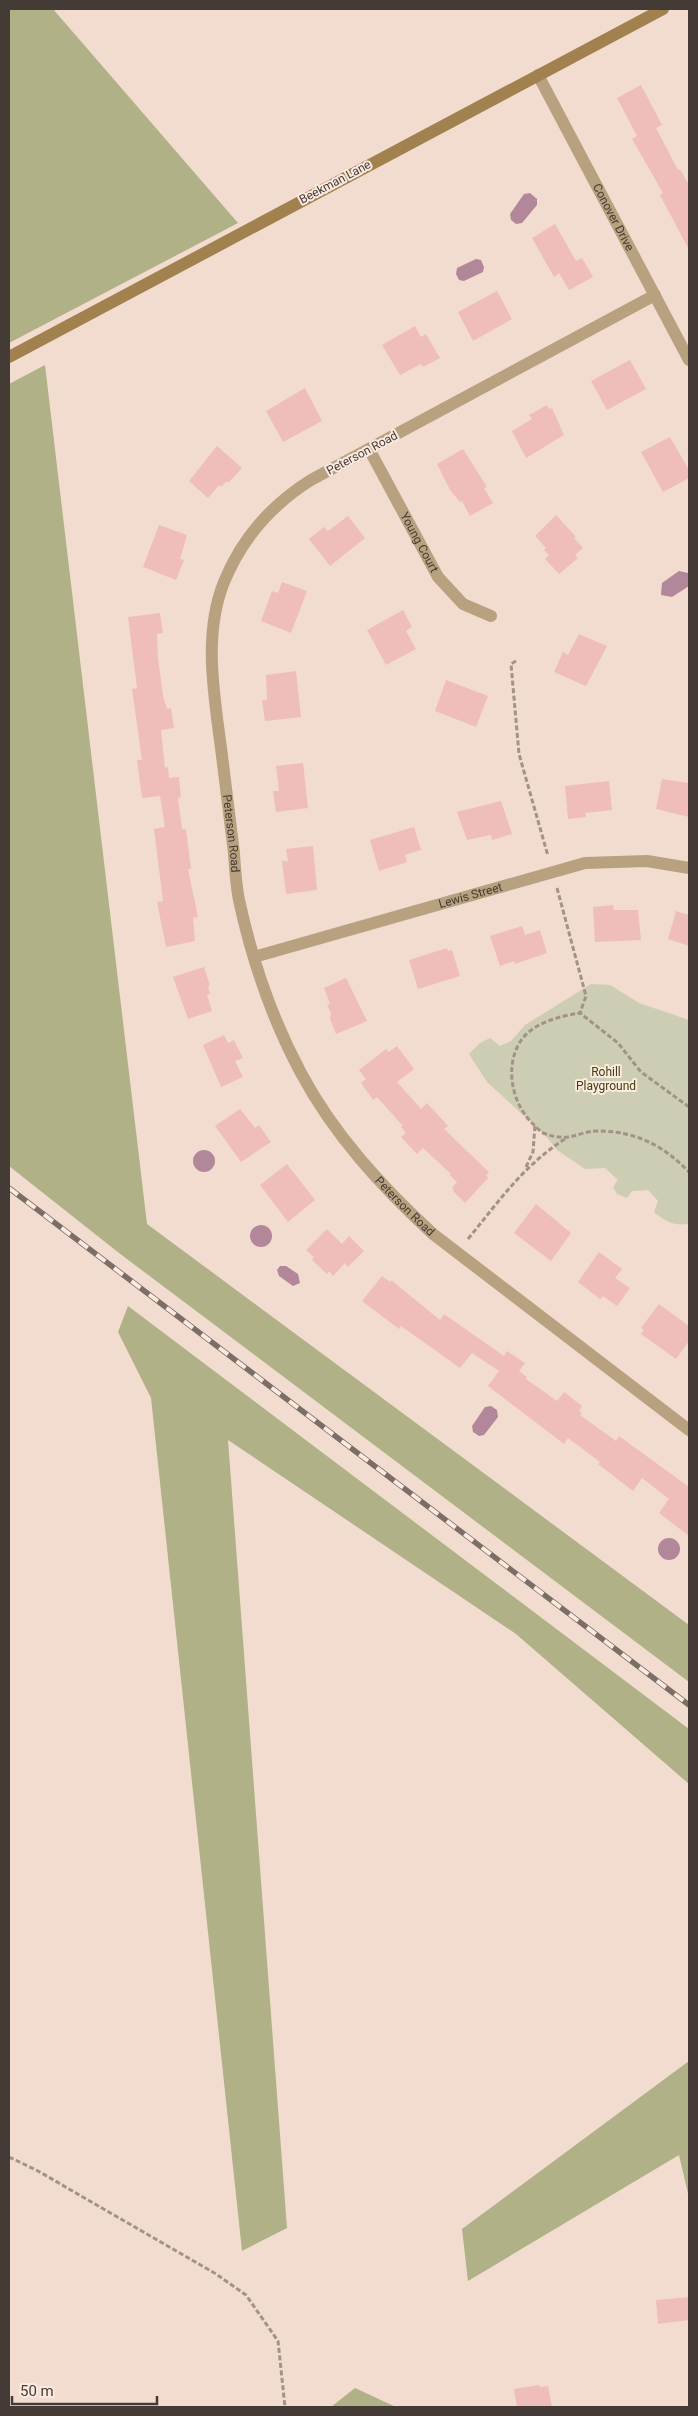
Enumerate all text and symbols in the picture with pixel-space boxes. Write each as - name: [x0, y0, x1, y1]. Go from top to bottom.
- street label: Beekman Lane: [297, 157, 373, 207]
- street label: Conover Drive: [590, 181, 637, 253]
- street label: Peterson Road: [324, 428, 400, 478]
- street label: Young Court: [397, 510, 441, 575]
- street label: Peterson Road: [220, 794, 242, 873]
- street label: Lewis Street: [437, 880, 504, 911]
- park label: Rohill Playground: [576, 1065, 636, 1093]
- street label: Peterson Road: [372, 1174, 438, 1239]
- scale bar: [12, 2374, 158, 2406]
- text: 50 m: [20, 2382, 54, 2400]

